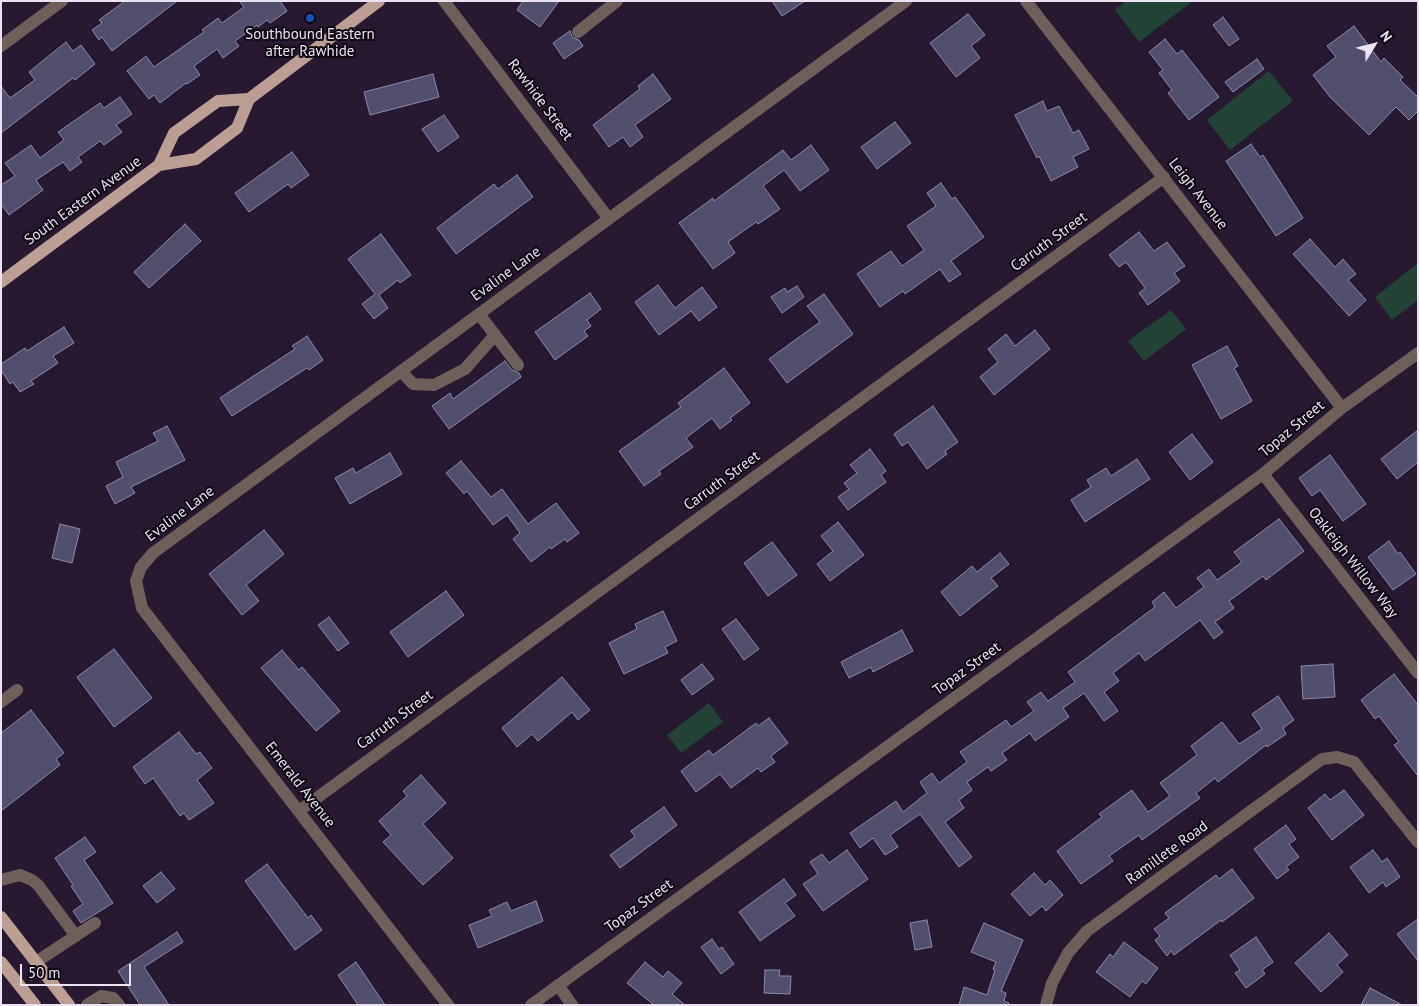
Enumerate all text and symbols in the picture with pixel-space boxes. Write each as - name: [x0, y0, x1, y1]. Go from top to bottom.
- marker: Southbound Eastern after Rawhide: [304, 12, 316, 24]
- north arrow: [1349, 20, 1399, 70]
- place label: Southbound Eastern after Rawhide: [245, 26, 375, 61]
- text: N: [1376, 27, 1396, 45]
- street label: Rawhide Street: [503, 56, 577, 144]
- street label: South Eastern Avenue: [21, 153, 145, 249]
- street label: Leigh Avenue: [1165, 155, 1231, 233]
- street label: Carruth Street: [1007, 208, 1091, 276]
- street label: Evaline Lane: [468, 243, 544, 305]
- street label: Topaz Street: [1256, 397, 1328, 461]
- street label: Carruth Street: [680, 447, 764, 515]
- street label: Evaline Lane: [142, 482, 218, 546]
- street label: Oakleigh Willow Way: [1304, 504, 1402, 622]
- street label: Topaz Street: [930, 638, 1004, 700]
- street label: Carruth Street: [353, 686, 437, 754]
- street label: Emerald Avenue: [261, 739, 339, 831]
- street label: Ramillete Road: [1122, 817, 1212, 889]
- street label: Topaz Street: [602, 875, 676, 937]
- scale bar: [22, 954, 134, 986]
- text: 50 m: [28, 963, 61, 982]

